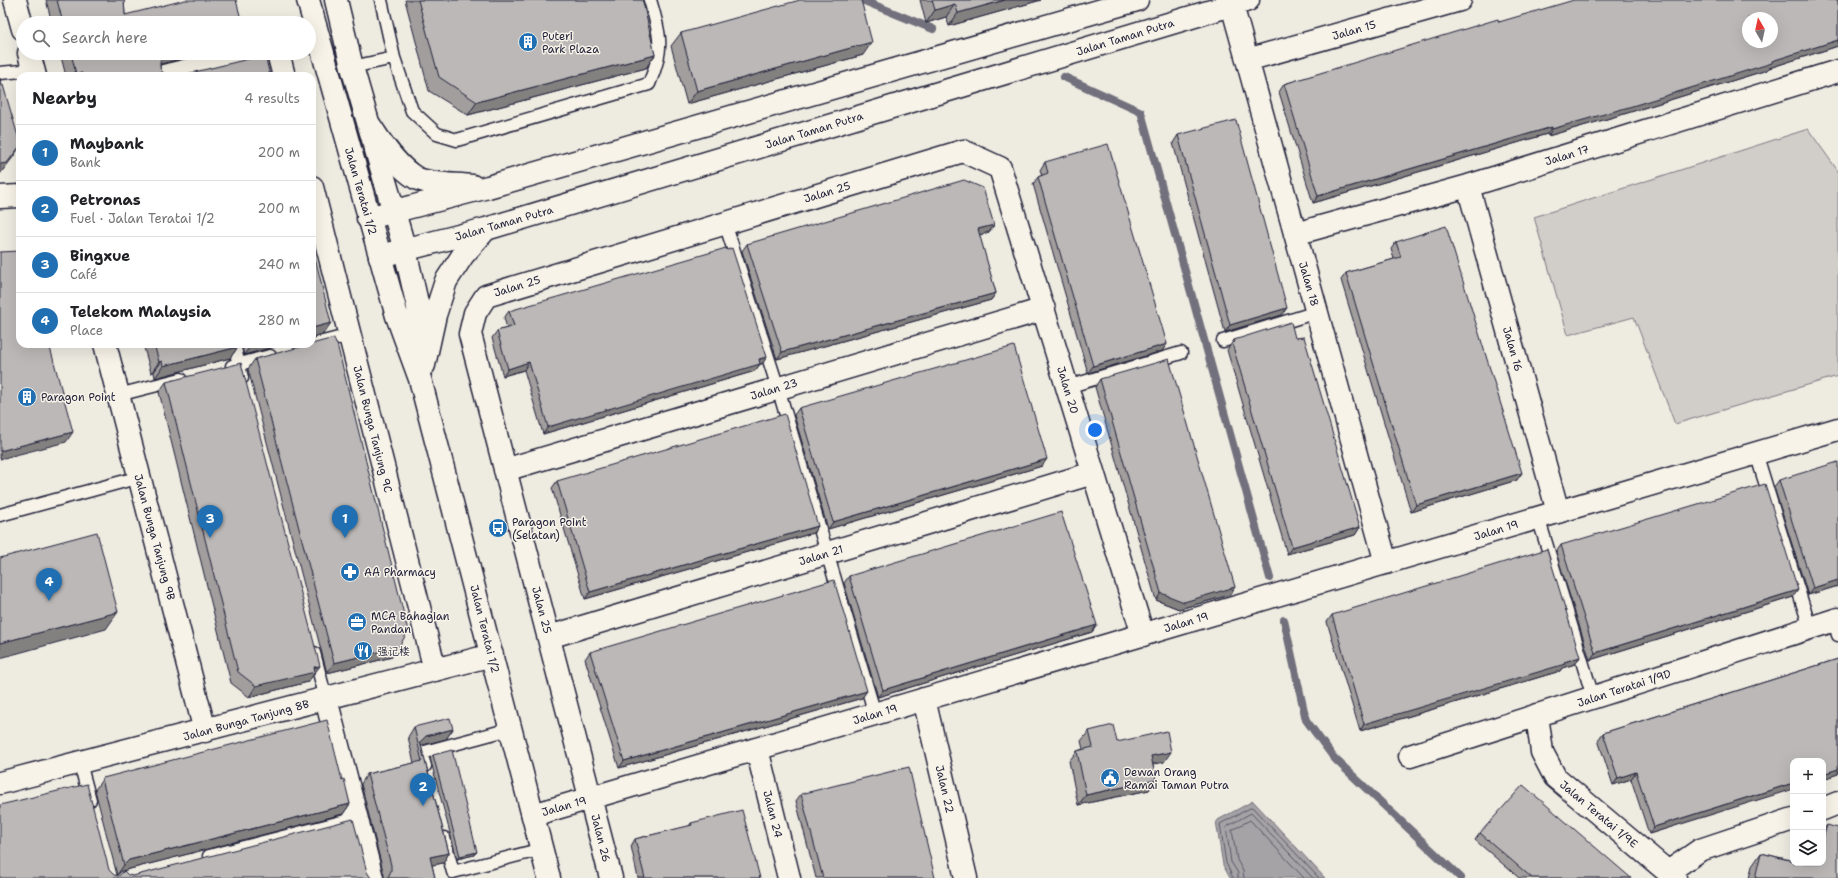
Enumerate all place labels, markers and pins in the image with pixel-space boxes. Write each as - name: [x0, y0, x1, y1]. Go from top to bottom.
- place label: Puteri Park Plaza: [542, 29, 599, 57]
- building icon: Puteri Park Plaza: [517, 31, 539, 53]
- building icon: Paragon Point: [16, 386, 38, 408]
- place label: Paragon Point: [41, 390, 116, 405]
- pin: 3: [197, 505, 223, 538]
- pin: 1: [332, 505, 358, 538]
- place label: Paragon Point (Selatan): [512, 515, 587, 543]
- bus stop icon: Paragon Point (Selatan): [487, 517, 509, 539]
- pharmacy icon: AA Pharmacy: [339, 561, 361, 583]
- place label: AA Pharmacy: [364, 565, 436, 580]
- pin: 4: [36, 568, 62, 601]
- place label: MCA Bahagian Pandan: [371, 609, 450, 637]
- office icon: MCA Bahagian Pandan: [346, 611, 368, 633]
- restaurant icon: 强记楼: [352, 640, 374, 662]
- place label: 强记楼: [377, 644, 410, 659]
- place label: Dewan Orang Ramai Taman Putra: [1124, 765, 1229, 793]
- public building icon: Dewan Orang Ramai Taman Putra: [1099, 767, 1121, 789]
- pin: 2: [410, 773, 436, 806]

